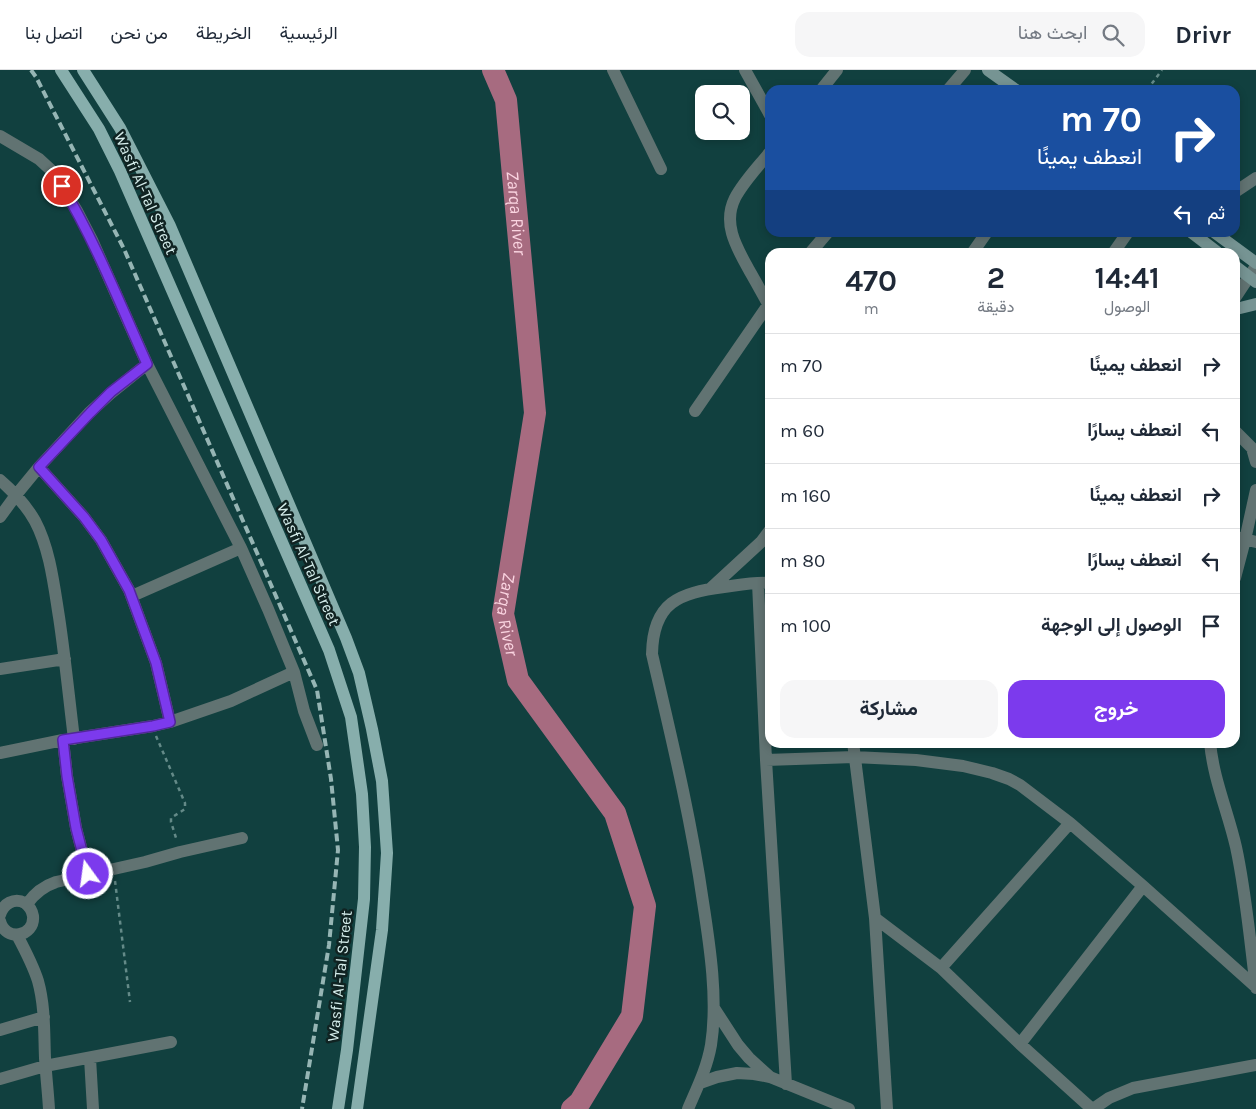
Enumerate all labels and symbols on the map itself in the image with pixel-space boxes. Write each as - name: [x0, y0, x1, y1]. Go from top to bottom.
- street label: Wasfi Al-Tal Street: [110, 129, 181, 257]
- pin: [41, 165, 83, 207]
- water label: Zarqa River: [502, 170, 531, 257]
- street label: Wasfi Al-Tal Street: [273, 500, 344, 628]
- water label: Zarqa River: [492, 571, 523, 659]
- position arrow: [61, 847, 113, 899]
- street label: Wasfi Al-Tal Street: [323, 909, 356, 1043]

